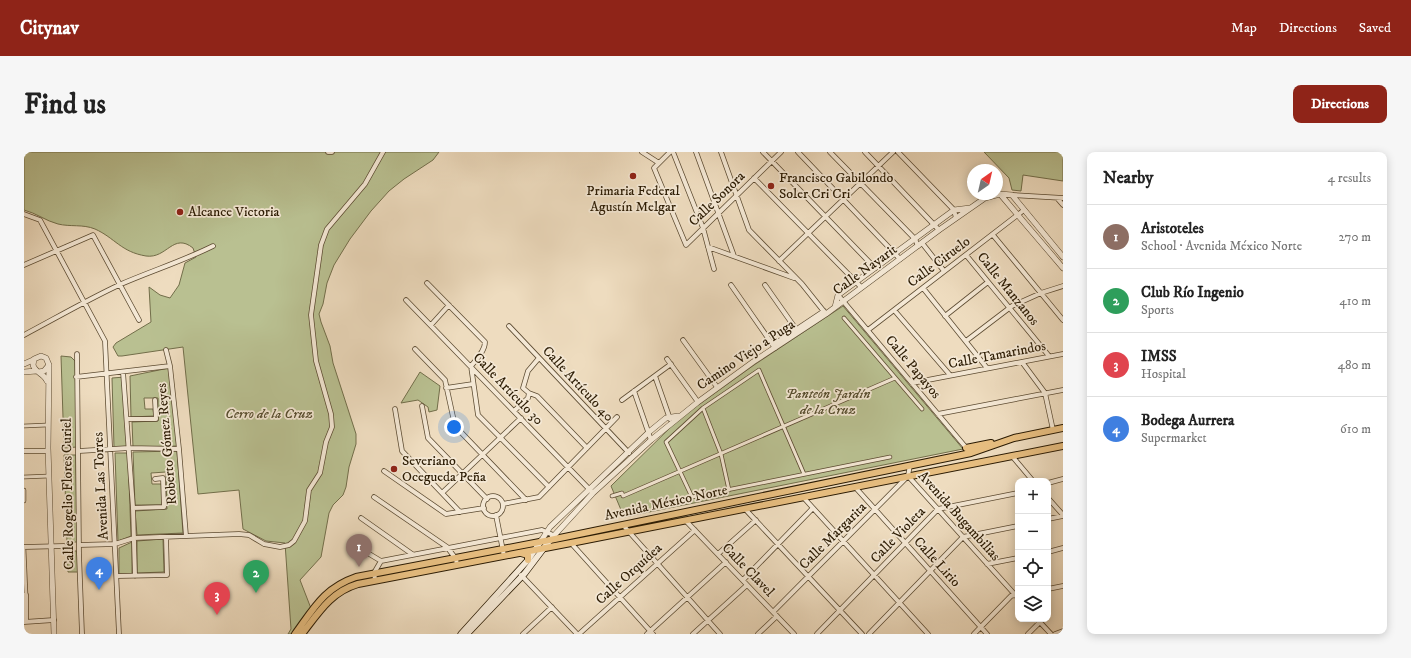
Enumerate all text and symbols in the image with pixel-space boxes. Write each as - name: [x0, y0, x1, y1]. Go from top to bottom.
- text: Citynav: [20, 17, 79, 40]
- text: Map: [1231, 19, 1257, 37]
- text: Directions: [1279, 19, 1337, 37]
- text: Saved: [1359, 19, 1391, 37]
- button: Directions: [1293, 85, 1387, 123]
- text: Find us: [24, 87, 106, 122]
- north arrow: [967, 164, 1003, 200]
- text: Nearby: [1103, 167, 1153, 189]
- street label: Calle Sonora: [685, 168, 749, 230]
- place label: Francisco Gabilondo Soler Cri Cri: [779, 169, 894, 203]
- text: 4 results: [1328, 170, 1371, 186]
- marker: Primaria Federal Agustín Melgar: [628, 171, 638, 181]
- marker: Francisco Gabilondo Soler Cri Cri: [766, 181, 776, 191]
- place label: Primaria Federal Agustín Melgar: [586, 182, 680, 216]
- place label: Alcance Victoria: [188, 203, 280, 221]
- marker: Alcance Victoria: [175, 207, 185, 217]
- text: Aristoteles: [1141, 219, 1204, 238]
- text: 1: [1114, 229, 1118, 245]
- text: 270 m: [1339, 229, 1371, 245]
- street label: Calle Ciruelo: [904, 232, 974, 291]
- text: School · Avenida México Norte: [1141, 238, 1302, 254]
- street label: Calle Nayarit: [829, 240, 901, 299]
- street label: Calle Manzanos: [973, 249, 1043, 330]
- text: Club Río Ingenio: [1141, 283, 1244, 302]
- text: 2: [1113, 293, 1119, 309]
- text: 410 m: [1339, 293, 1371, 309]
- text: Sports: [1141, 302, 1174, 318]
- street label: Camino Viejo a Puga: [694, 316, 798, 394]
- street label: Calle Papayos: [881, 332, 945, 403]
- street label: Calle Tamarindos: [947, 337, 1047, 373]
- street label: Calle Artículo 40: [538, 342, 618, 426]
- text: IMSS: [1141, 347, 1177, 366]
- street label: Calle Artículo 30: [469, 349, 547, 429]
- text: 3: [1114, 357, 1118, 373]
- text: 480 m: [1337, 357, 1371, 373]
- text: Hospital: [1141, 366, 1186, 382]
- street label: Roberto Gómez Reyes: [153, 382, 181, 506]
- park label: Panteón Jardín de la Cruz: [786, 385, 870, 419]
- park label: Cerro de la Cruz: [225, 405, 313, 423]
- text: Bodega Aurrera: [1141, 411, 1235, 430]
- street label: Calle Rogelio Flores Curiel: [58, 417, 78, 570]
- your location: [444, 417, 464, 437]
- text: 4: [1112, 421, 1120, 437]
- text: 610 m: [1340, 421, 1371, 437]
- text: Supermarket: [1141, 430, 1207, 446]
- street label: Avenida Las Torres: [89, 431, 113, 540]
- place label: Severiano Ocegueda Peña: [402, 452, 486, 486]
- marker: Severiano Ocegueda Peña: [389, 464, 399, 474]
- street label: Avenida Bugambilias: [914, 467, 1004, 565]
- map controls: [1015, 478, 1051, 622]
- button: +: [1015, 478, 1051, 514]
- street label: Avenida México Norte: [603, 481, 729, 525]
- street label: Calle Margarita: [795, 498, 871, 574]
- street label: Calle Violeta: [867, 503, 929, 567]
- button: −: [1015, 514, 1051, 550]
- street label: Calle Lirio: [910, 533, 964, 591]
- pin: 1: [346, 534, 372, 567]
- street label: Calle Orquídea: [592, 539, 666, 609]
- street label: Calle Clavel: [718, 539, 779, 601]
- button: locate: [1015, 550, 1051, 586]
- pin: 4: [86, 557, 112, 590]
- pin: 2: [243, 560, 269, 593]
- pin: 3: [204, 582, 230, 615]
- button: layers: [1015, 586, 1051, 622]

